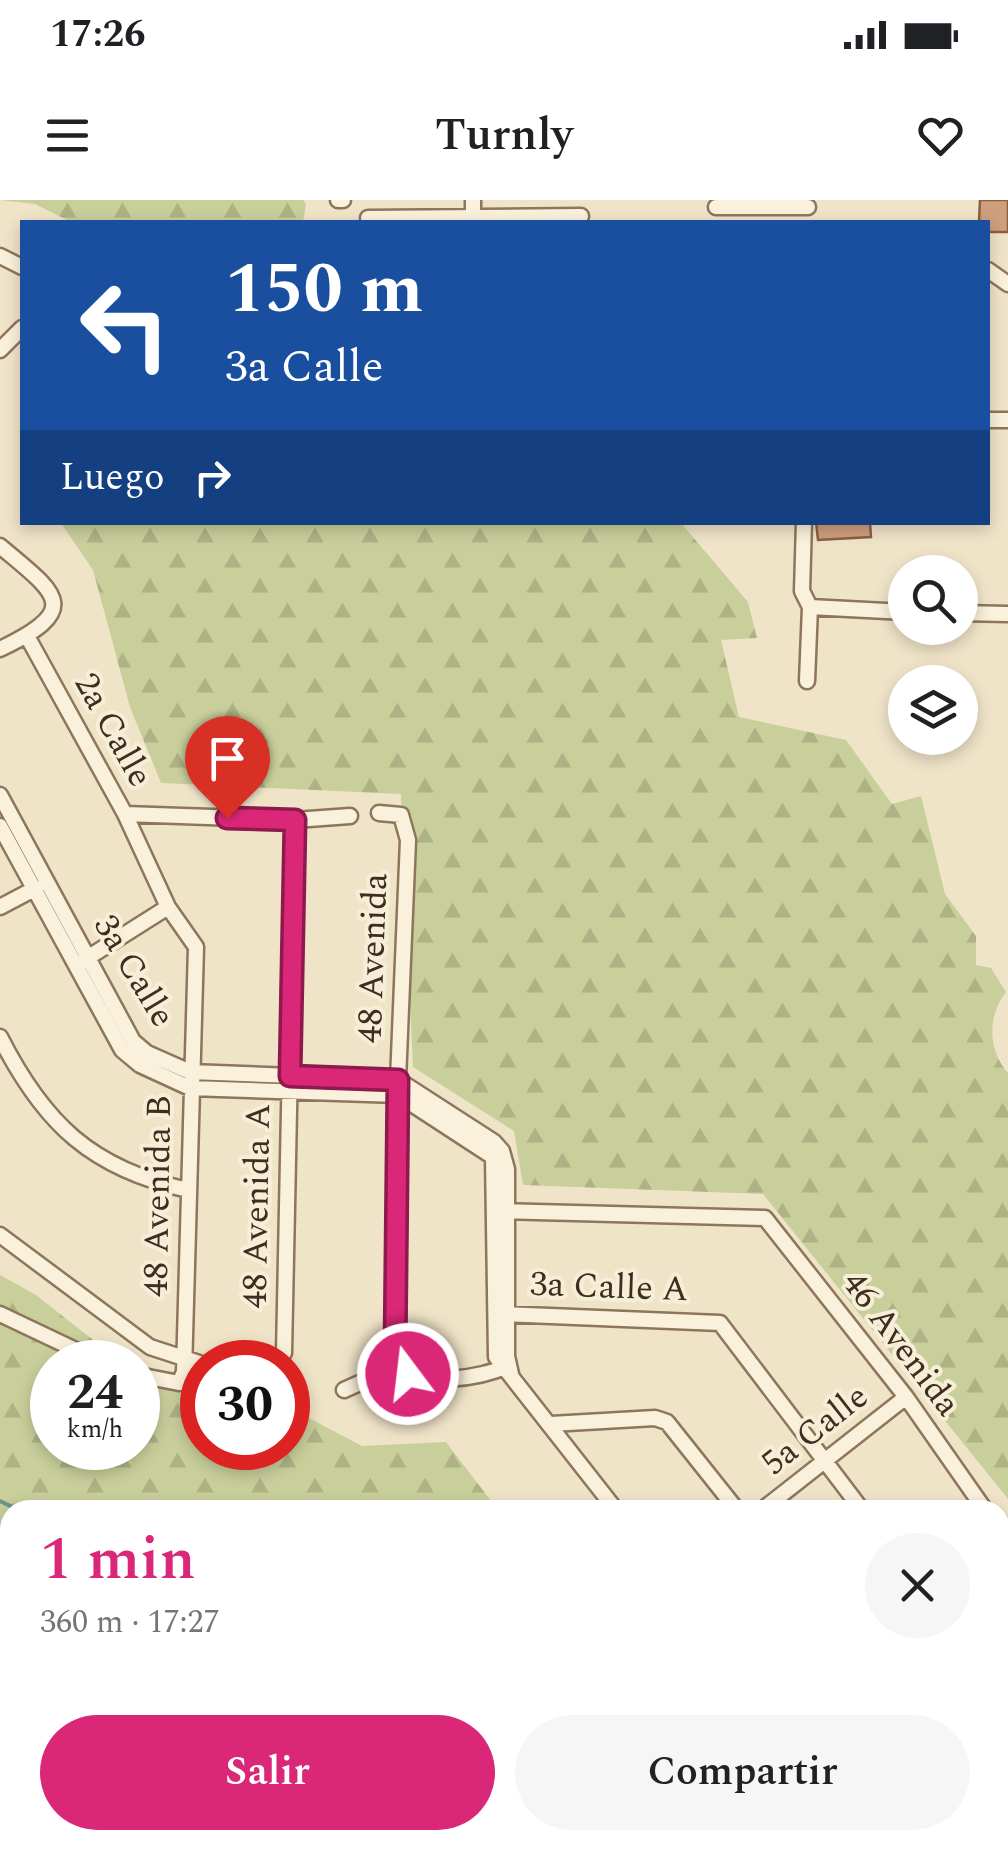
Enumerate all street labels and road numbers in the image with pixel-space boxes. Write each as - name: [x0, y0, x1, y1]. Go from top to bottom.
- street label: 2a Calle: [60, 663, 166, 797]
- street label: 48 Avenida: [344, 872, 402, 1044]
- street label: 3a Calle: [80, 905, 188, 1037]
- street label: 48 Avenida B: [130, 1095, 186, 1297]
- street label: 48 Avenida A: [229, 1103, 285, 1309]
- street label: 3a Calle A: [529, 1258, 689, 1316]
- street label: 46 Avenida: [829, 1260, 973, 1428]
- street label: 5a Calle: [750, 1371, 880, 1489]

